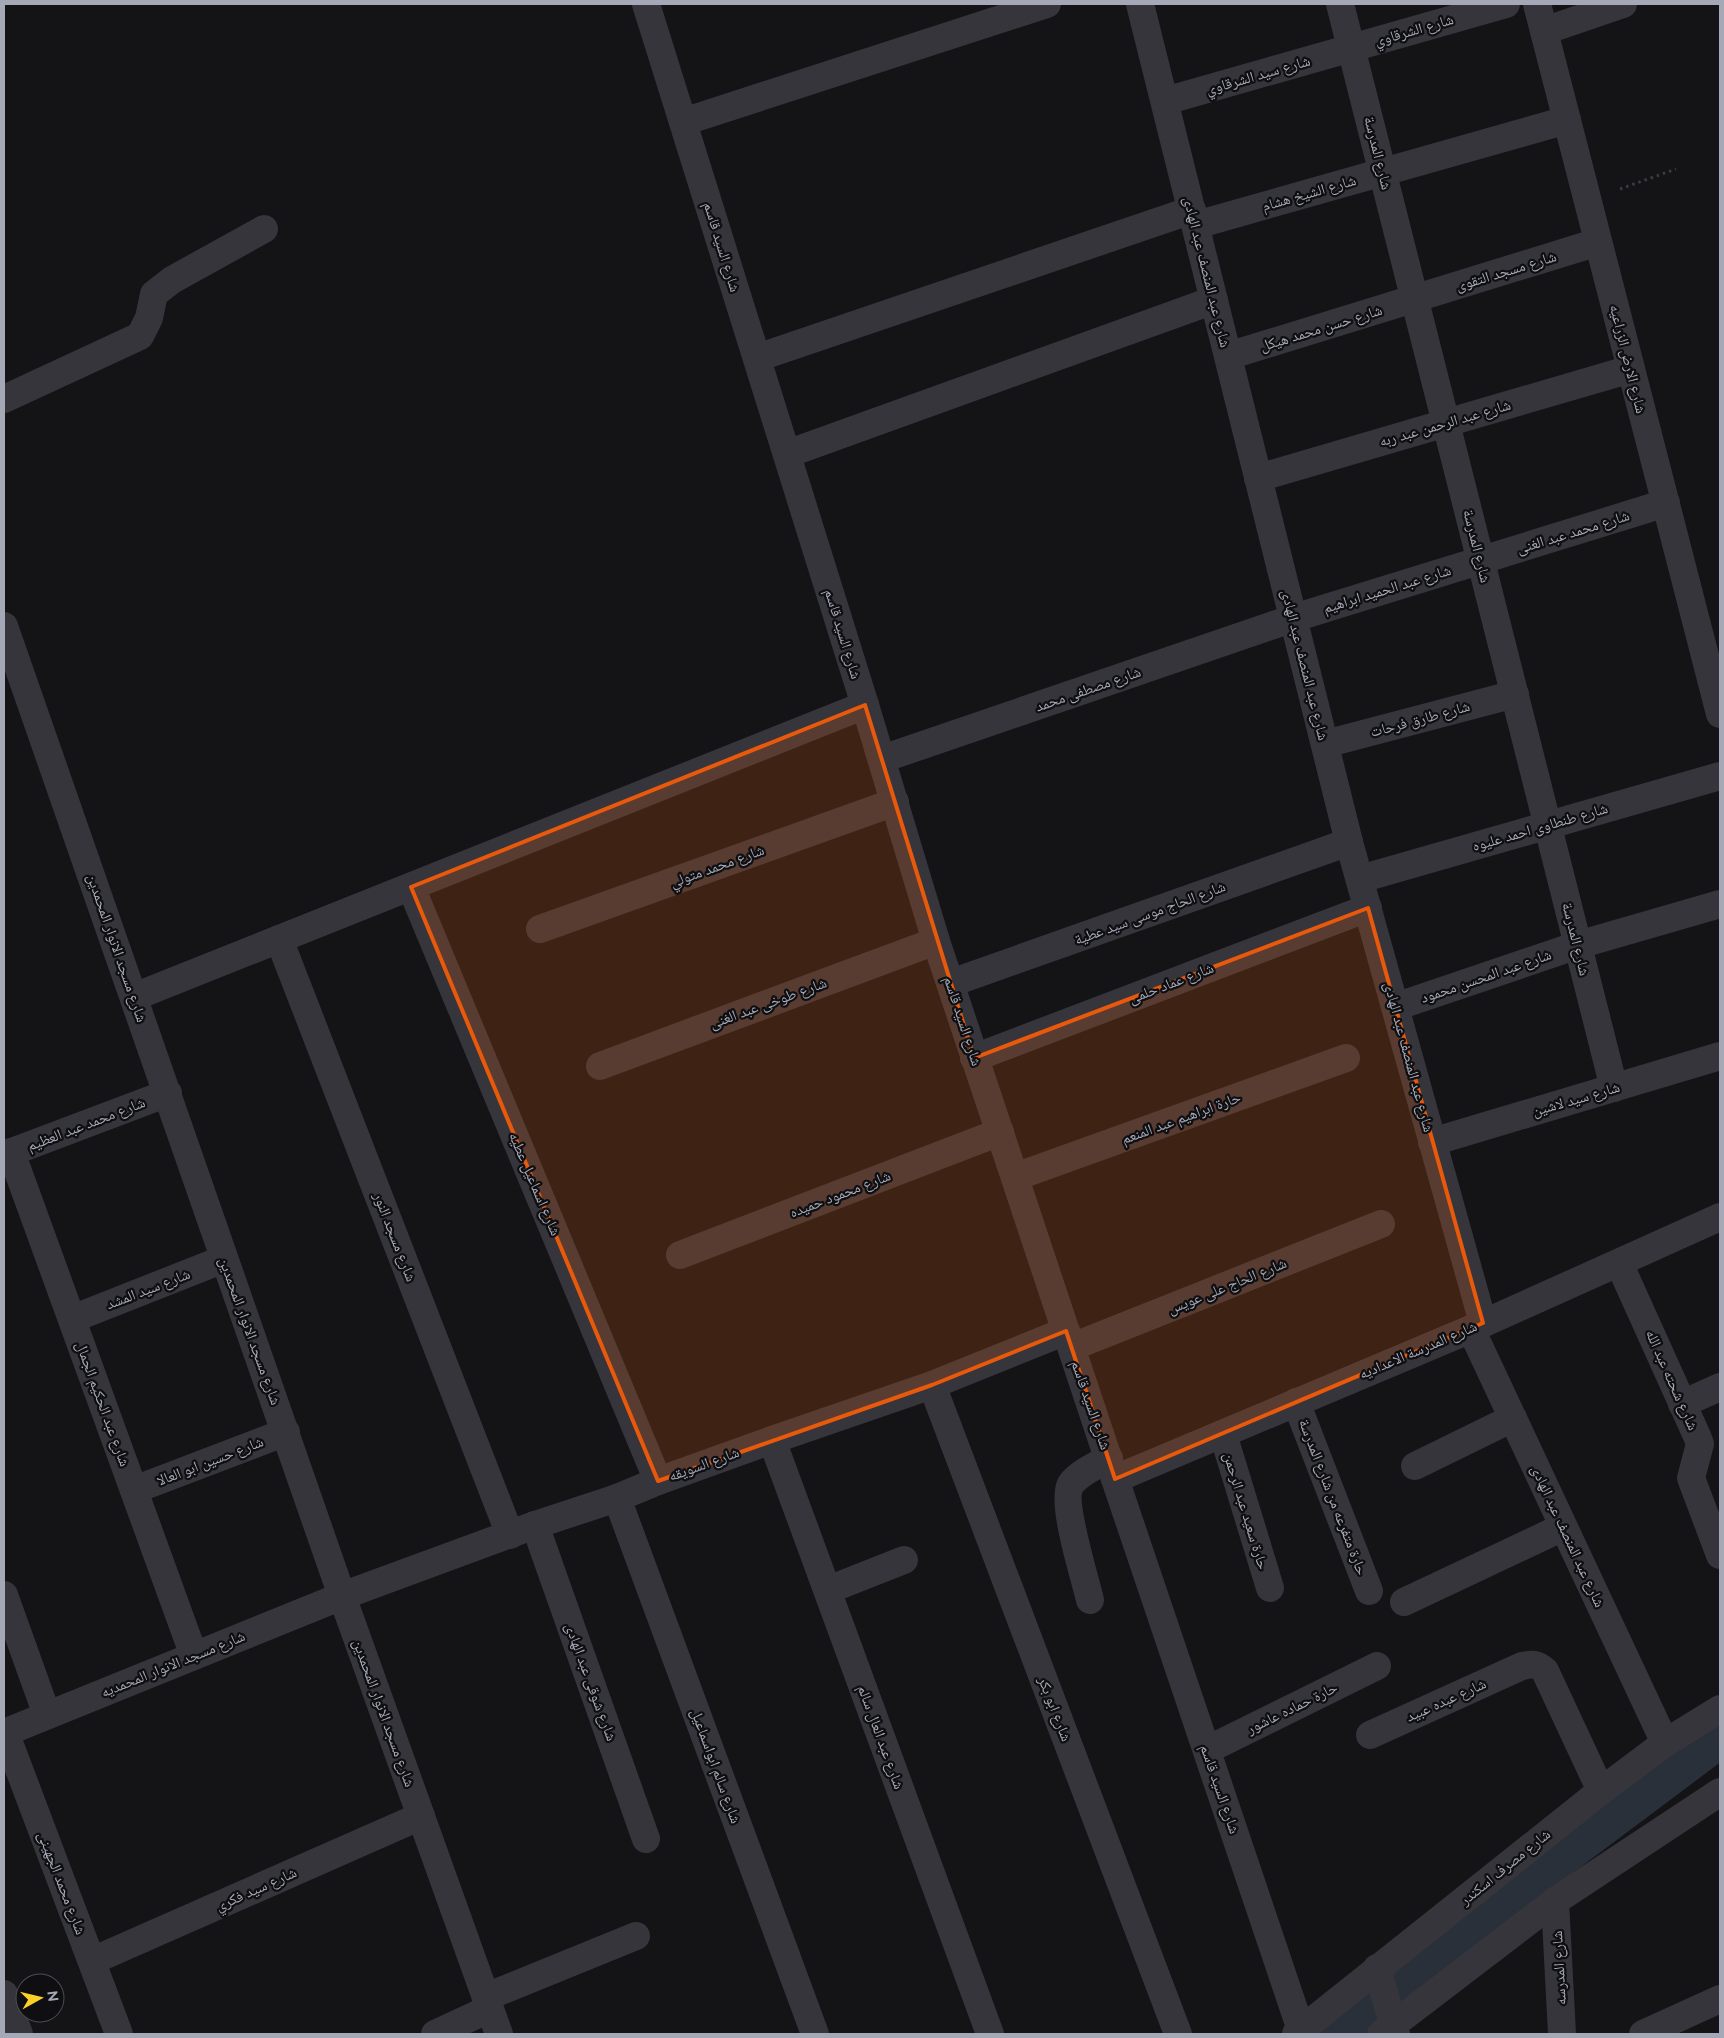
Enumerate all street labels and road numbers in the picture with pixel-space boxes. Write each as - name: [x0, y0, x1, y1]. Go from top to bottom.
- street label: شارع الشرقاوي: [1372, 10, 1457, 53]
- street label: شارع سيد الشرقاوي: [1204, 51, 1313, 101]
- street label: شارع المدرسة: [1359, 115, 1396, 192]
- street label: شارع الشيخ هشام: [1260, 171, 1358, 216]
- street label: شارع عبد المنصف عبد الهادى: [1179, 195, 1235, 350]
- street label: شارع السيد قاسم: [699, 200, 744, 295]
- street label: شارع مسجد التقوى: [1453, 247, 1559, 296]
- street label: شارع حسن محمد هيكل: [1258, 301, 1385, 356]
- street label: شارع الارض الزراعيه: [1605, 303, 1650, 416]
- street label: شارع عبد الرحمن عبد ربه: [1377, 396, 1513, 451]
- street label: شارع محمد عبد الغنى: [1514, 506, 1632, 559]
- street label: شارع المدرسة: [1458, 508, 1495, 585]
- street label: شارع عبد الحميد ابراهيم: [1321, 561, 1454, 618]
- street label: شارع السيد قاسم: [820, 587, 865, 682]
- street label: شارع عبد المنصف عبد الهادى: [1277, 588, 1333, 743]
- street label: شارع مصطفى محمد: [1033, 662, 1144, 716]
- street label: شارع طارق فرحات: [1368, 697, 1472, 742]
- street label: شارع طنطاوى احمد عليوه: [1470, 799, 1610, 856]
- street label: شارع محمد متولي: [667, 841, 768, 894]
- street label: شارع مسجد الانوار المحمدين: [82, 871, 151, 1025]
- street label: شارع الحاج موسى سيد عطية: [1072, 877, 1228, 950]
- street label: شارع المدرسة: [1557, 901, 1594, 978]
- street label: شارع عبد المحسن محمود: [1418, 945, 1554, 1008]
- street label: شارع عماد حلمى: [1126, 958, 1217, 1008]
- street label: شارع طوخى عبد الغنى: [707, 973, 830, 1034]
- street label: شارع السيد قاسم: [939, 974, 986, 1069]
- street label: شارع عبد المنصف عبد الهادى: [1379, 980, 1438, 1135]
- street label: شارع سيد لاشين: [1530, 1078, 1622, 1121]
- street label: حارة ابراهيم عبد المنعم: [1119, 1088, 1244, 1149]
- street label: شارع محمد عبد العظيم: [24, 1093, 148, 1156]
- street label: شارع اسماعيل عطيه: [504, 1130, 565, 1239]
- street label: شارع محمود حميده: [787, 1166, 894, 1222]
- street label: شارع مسجد النور: [368, 1189, 420, 1285]
- street label: شارع الحاج على عويس: [1165, 1254, 1290, 1319]
- street label: شارع مسجد الانوار المحمدين: [214, 1255, 285, 1408]
- street label: شارع سيد المشد: [103, 1265, 193, 1314]
- street label: شارع المدرسة الاعداديه: [1356, 1317, 1480, 1384]
- street label: شارع شحته عبد الله: [1641, 1327, 1702, 1434]
- street label: شارع عبد الحكيم الجمال: [71, 1339, 134, 1469]
- street label: شارع السيد قاسم: [1066, 1358, 1115, 1452]
- street label: حارة متفرعه من شارع المدرسة: [1294, 1416, 1371, 1578]
- street label: شارع حسين ابو العالا: [154, 1432, 266, 1491]
- street label: شارع السويقه: [666, 1443, 742, 1486]
- street label: حارة سعيد عبد الرحمن: [1219, 1450, 1273, 1573]
- street label: شارع عبد المنصف عبد الهادى: [1526, 1462, 1609, 1611]
- street label: شارع شوقى عبد الهادى: [560, 1621, 621, 1744]
- street label: شارع مسجد الانوار المحمديه: [98, 1627, 248, 1702]
- street label: شارع مسجد الانوار المحمدين: [348, 1637, 419, 1790]
- street label: شارع ابو بكر: [1033, 1673, 1076, 1744]
- street label: شارع عبده عبيد: [1403, 1674, 1489, 1727]
- street label: حارة حماده عاشور: [1243, 1678, 1341, 1738]
- street label: شارع عبد العال سالم: [853, 1682, 908, 1792]
- street label: شارع سالم ابواسماعيل: [686, 1706, 745, 1826]
- street label: شارع السيد قاسم: [1195, 1742, 1244, 1836]
- street label: شارع مصرف اسكندر: [1455, 1825, 1555, 1910]
- street label: شارع محمد الجهينى: [33, 1829, 90, 1938]
- street label: شارع سيد فكري: [213, 1863, 301, 1917]
- street label: شارع المدرسه: [1548, 1930, 1571, 2006]

